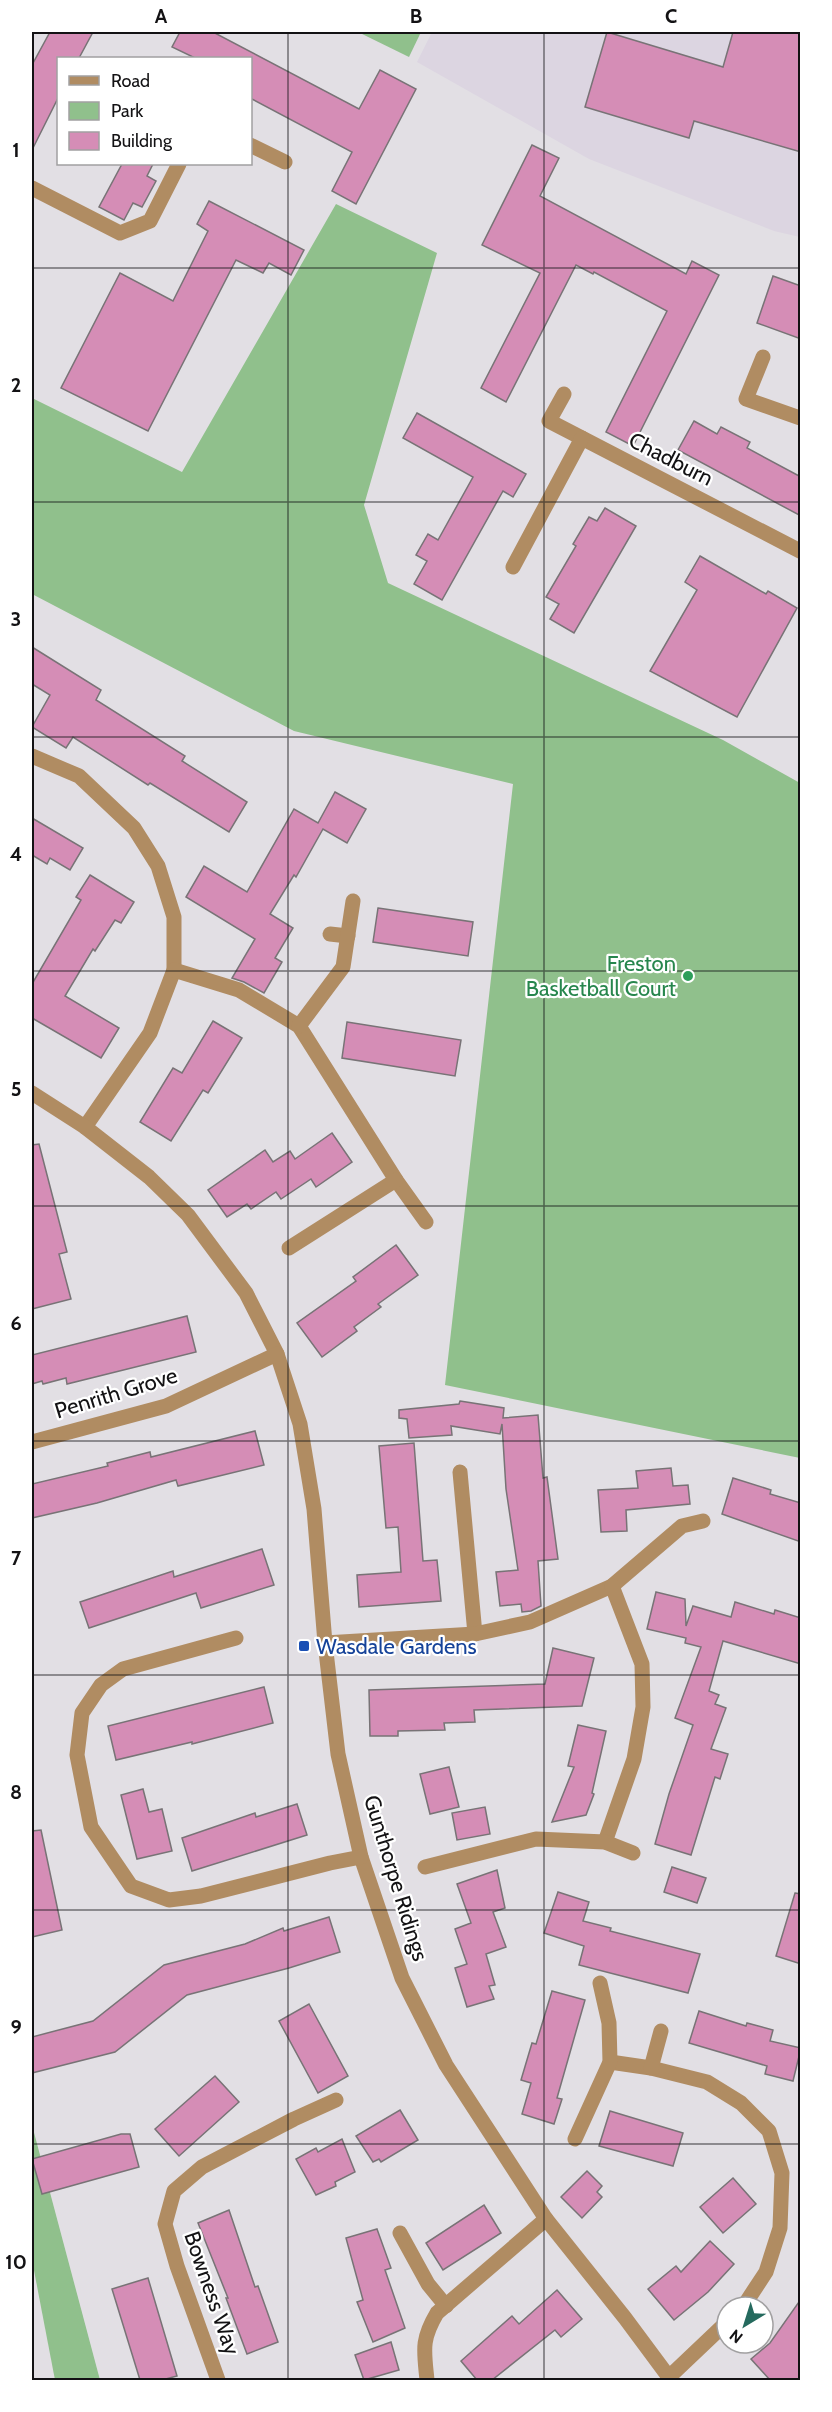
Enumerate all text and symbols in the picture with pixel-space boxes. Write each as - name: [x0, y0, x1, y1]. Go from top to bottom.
- text: A: [155, 4, 168, 28]
- text: B: [410, 4, 422, 28]
- text: C: [665, 4, 677, 28]
- legend: [57, 57, 252, 165]
- text: Road: [111, 70, 150, 92]
- text: Park: [111, 100, 144, 122]
- text: Building: [111, 130, 173, 152]
- text: 1: [12, 138, 20, 162]
- text: 2: [11, 373, 21, 397]
- street label: Chadburn: [624, 426, 718, 492]
- text: 3: [11, 607, 21, 631]
- text: 4: [10, 842, 22, 866]
- place label: Freston Basketball Court: [526, 950, 677, 1002]
- marker: Freston Basketball Court: [681, 969, 695, 983]
- text: 5: [11, 1077, 21, 1101]
- text: 6: [10, 1311, 22, 1335]
- street label: Penrith Grove: [51, 1362, 181, 1424]
- text: 7: [11, 1546, 22, 1570]
- place label: Wasdale Gardens: [316, 1633, 477, 1660]
- marker: Wasdale Gardens: [297, 1639, 311, 1653]
- text: 8: [10, 1780, 22, 1804]
- street label: Gunthorpe Ridings: [358, 1792, 434, 1964]
- text: 9: [10, 2015, 22, 2039]
- street label: Bowness Way: [178, 2228, 246, 2358]
- text: 10: [5, 2250, 27, 2274]
- north arrow: [715, 2295, 775, 2355]
- text: N: [726, 2325, 746, 2347]

